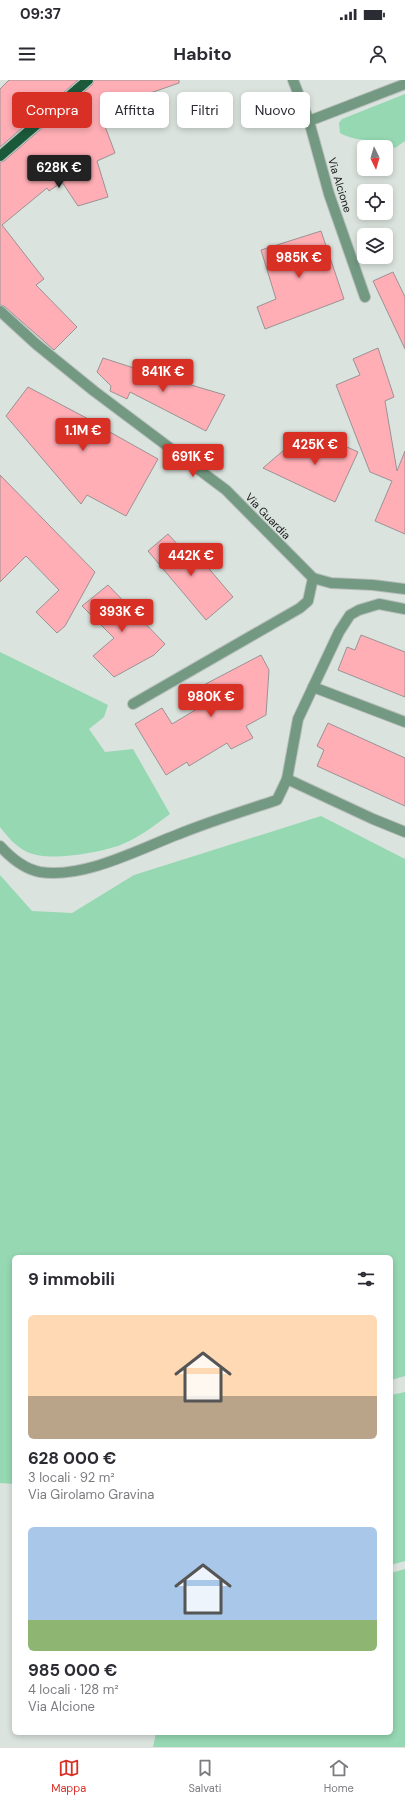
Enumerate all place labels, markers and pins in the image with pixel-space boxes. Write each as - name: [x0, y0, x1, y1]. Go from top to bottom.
- pin: 628K €: [26, 155, 92, 189]
- pin: 985K €: [266, 245, 332, 279]
- pin: 841K €: [130, 359, 196, 393]
- pin: 1.1M €: [50, 418, 116, 452]
- pin: 425K €: [282, 432, 348, 466]
- pin: 691K €: [160, 444, 226, 478]
- pin: 442K €: [158, 543, 224, 577]
- pin: 393K €: [89, 599, 155, 633]
- pin: 980K €: [178, 684, 244, 718]

